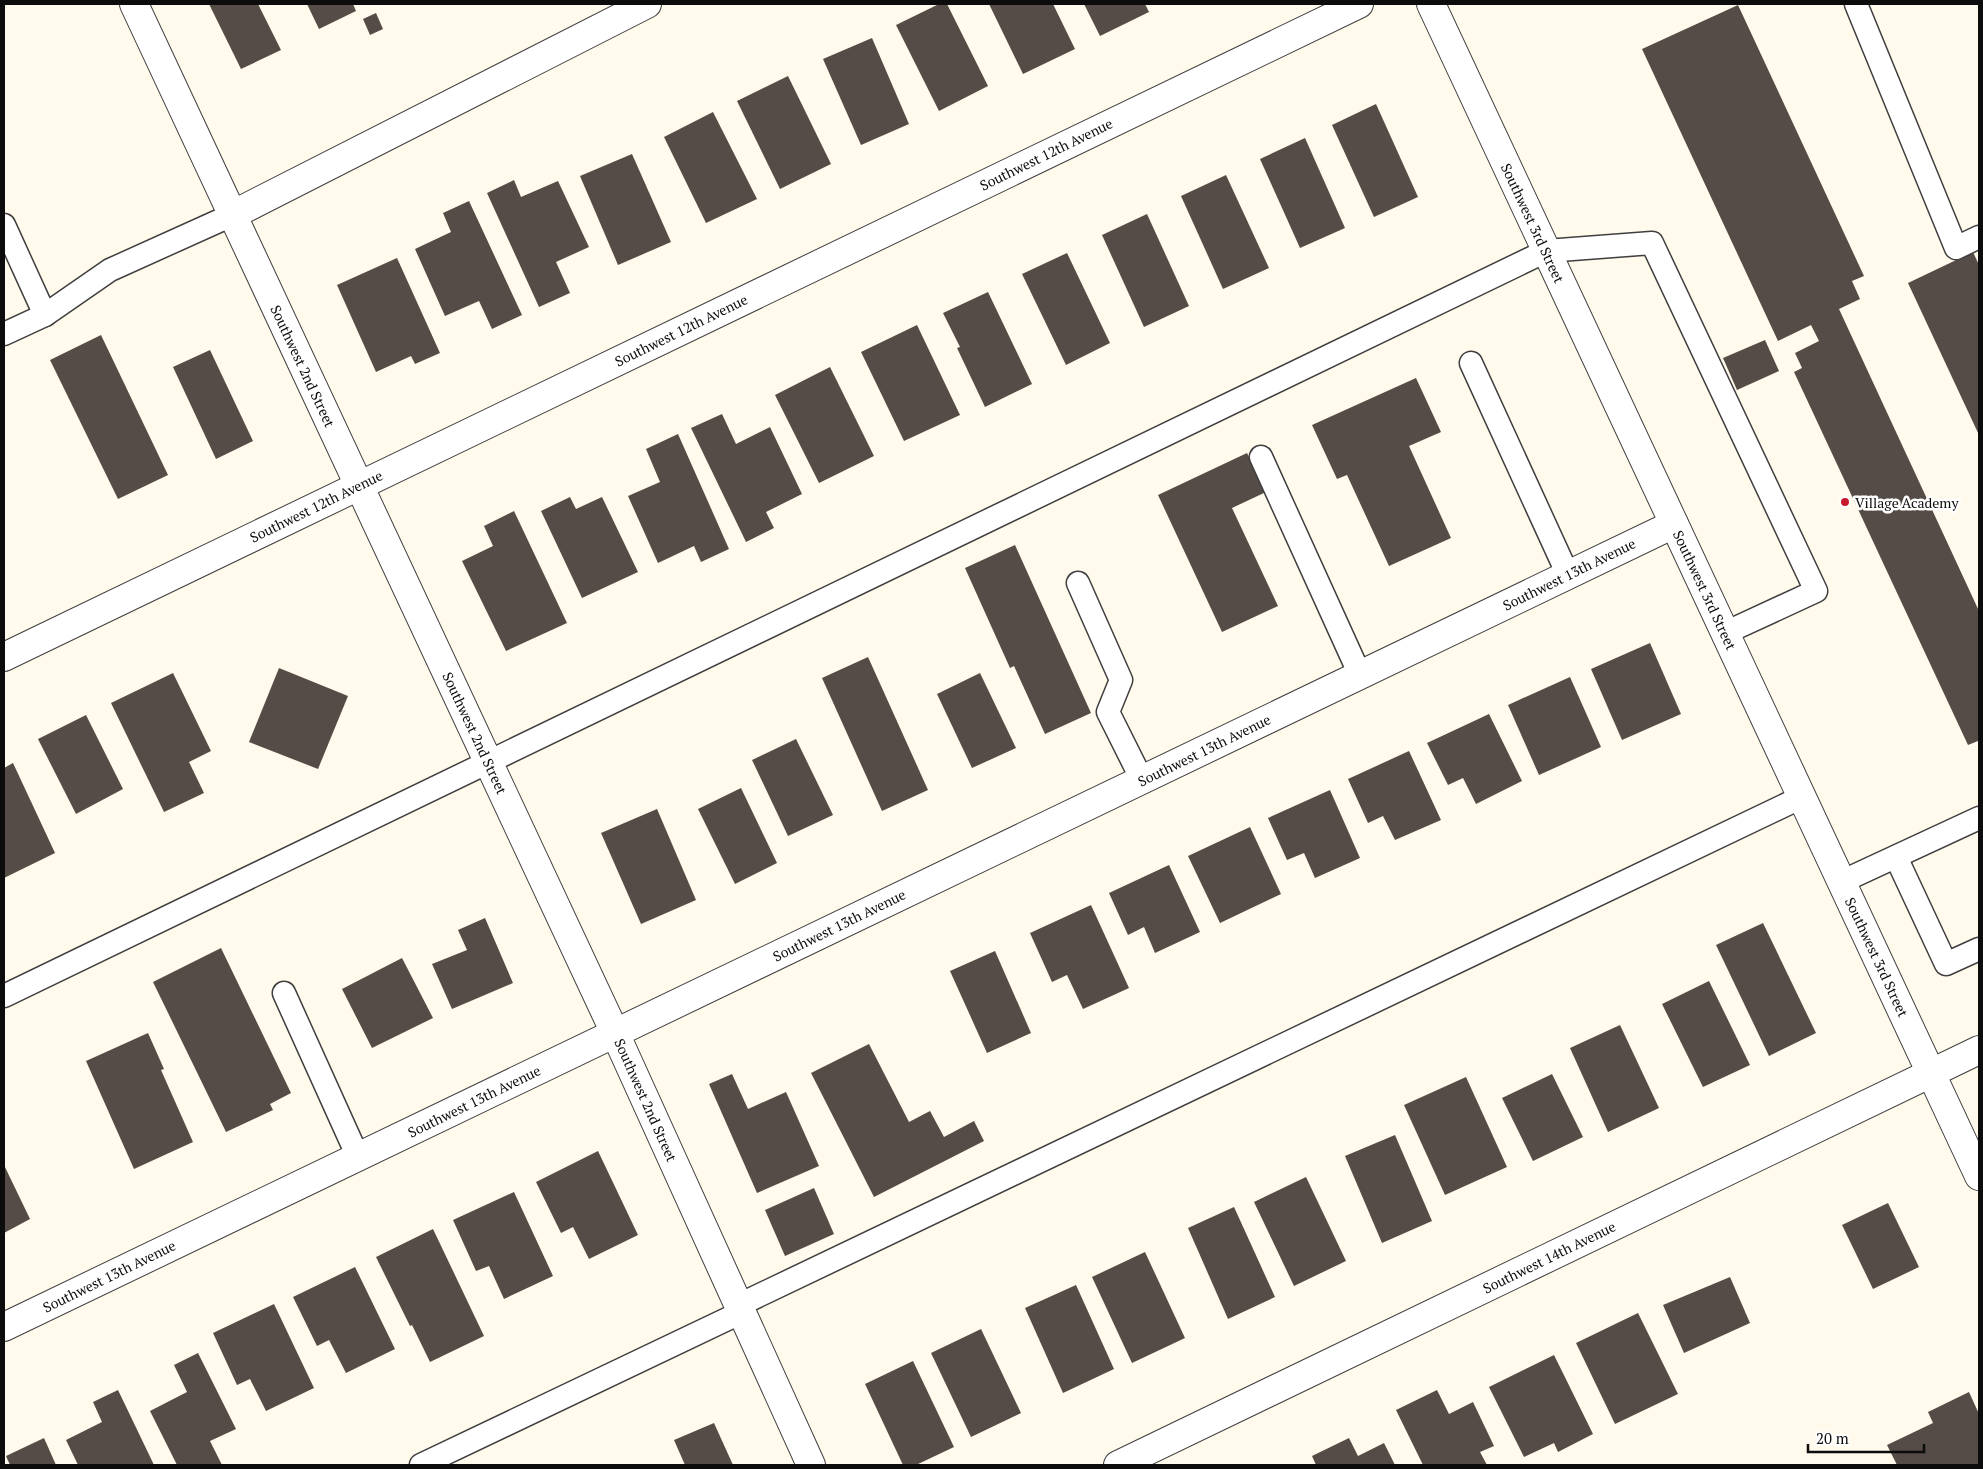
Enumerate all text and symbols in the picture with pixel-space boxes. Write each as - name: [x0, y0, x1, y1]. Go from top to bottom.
- street label: Southwest 12th Avenue: [976, 114, 1116, 194]
- street label: Southwest 3rd Street: [1497, 160, 1569, 287]
- street label: Southwest 12th Avenue: [611, 290, 751, 370]
- street label: Southwest 2nd Street: [266, 302, 340, 431]
- street label: Southwest 12th Avenue: [246, 466, 386, 546]
- place label: Village Academy: [1855, 493, 1959, 512]
- marker: Village Academy: [1839, 496, 1851, 508]
- street label: Southwest 3rd Street: [1669, 527, 1741, 654]
- street label: Southwest 13th Avenue: [1499, 534, 1639, 614]
- street label: Southwest 2nd Street: [438, 669, 512, 798]
- street label: Southwest 13th Avenue: [1134, 710, 1274, 790]
- street label: Southwest 13th Avenue: [769, 885, 909, 965]
- street label: Southwest 3rd Street: [1841, 894, 1913, 1021]
- street label: Southwest 2nd Street: [610, 1036, 682, 1165]
- street label: Southwest 13th Avenue: [404, 1061, 544, 1141]
- street label: Southwest 14th Avenue: [1479, 1217, 1619, 1297]
- street label: Southwest 13th Avenue: [39, 1236, 179, 1316]
- scale bar: [1808, 1422, 1924, 1454]
- text: 20 m: [1816, 1428, 1849, 1448]

